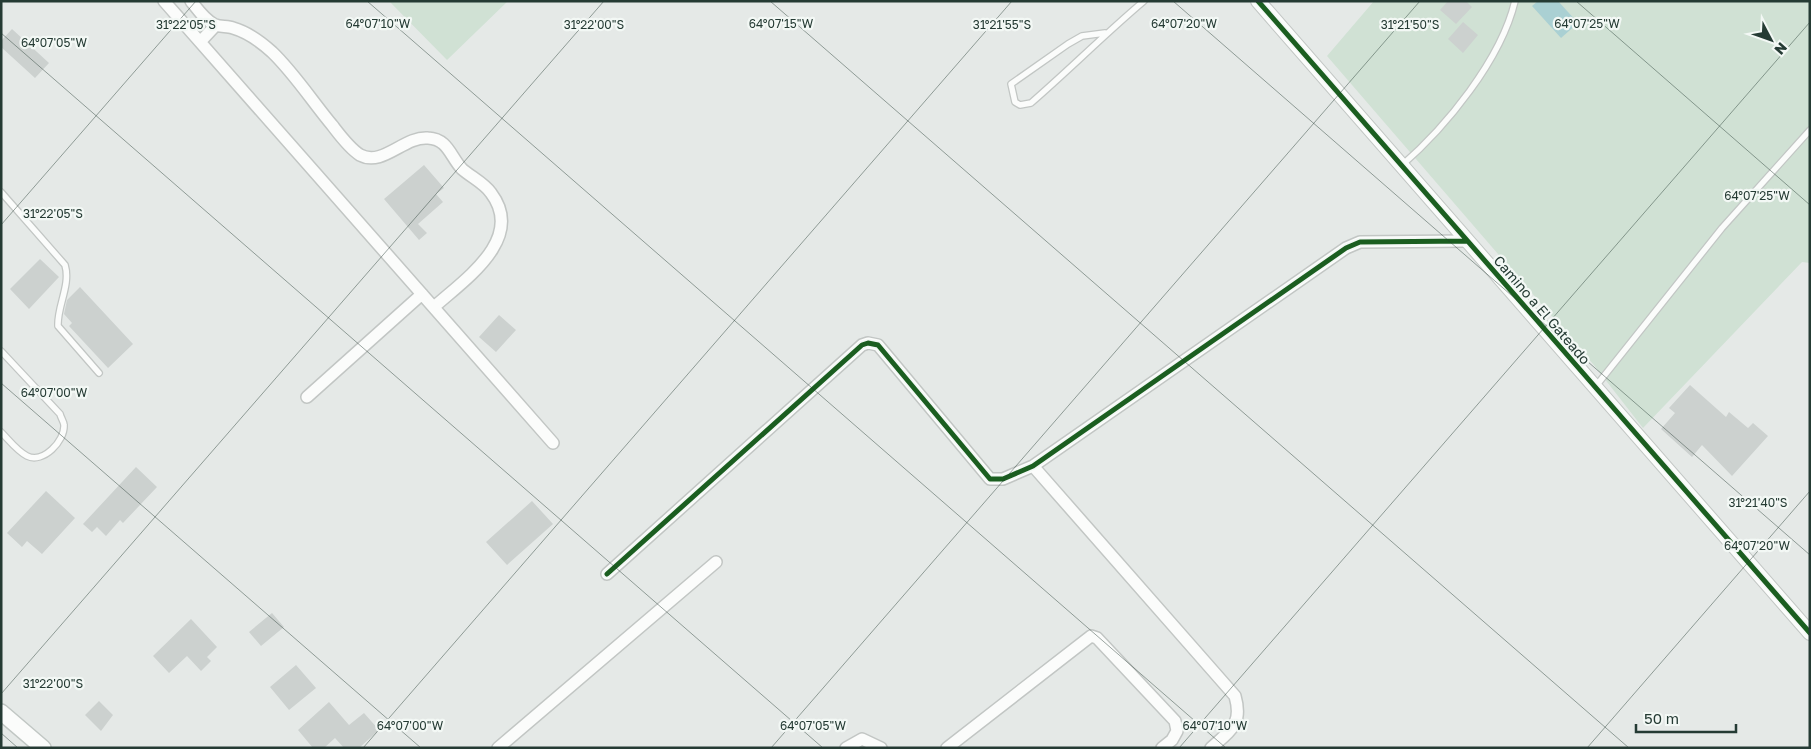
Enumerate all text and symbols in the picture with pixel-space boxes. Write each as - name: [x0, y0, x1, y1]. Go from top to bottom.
- north arrow: [1746, 15, 1796, 65]
- text: 64°07'10"W: [346, 16, 411, 31]
- text: 64°07'15"W: [749, 16, 814, 31]
- text: 64°07'20"W: [1151, 16, 1217, 31]
- text: 64°07'25"W: [1554, 16, 1620, 31]
- text: 31°22'05"S: [156, 17, 216, 32]
- text: 31°22'00"S: [564, 17, 624, 32]
- text: 31°21'55"S: [973, 17, 1031, 32]
- text: 31°21'50"S: [1381, 17, 1440, 32]
- text: 64°07'05"W: [21, 35, 87, 50]
- text: N: [1771, 39, 1791, 58]
- text: 64°07'25"W: [1724, 188, 1790, 203]
- text: 31°22'05"S: [23, 206, 83, 221]
- street label: Camino a El Gateado: [1491, 252, 1594, 367]
- text: 64°07'00"W: [21, 385, 88, 400]
- text: 31°21'40"S: [1728, 495, 1788, 510]
- text: 64°07'20"W: [1724, 538, 1790, 553]
- text: 31°22'00"S: [23, 676, 83, 691]
- scale bar: [1636, 702, 1736, 734]
- text: 50 m: [1644, 709, 1679, 727]
- text: 64°07'00"W: [377, 718, 444, 733]
- text: 64°07'05"W: [780, 718, 846, 733]
- text: 64°07'10"W: [1183, 718, 1248, 733]

